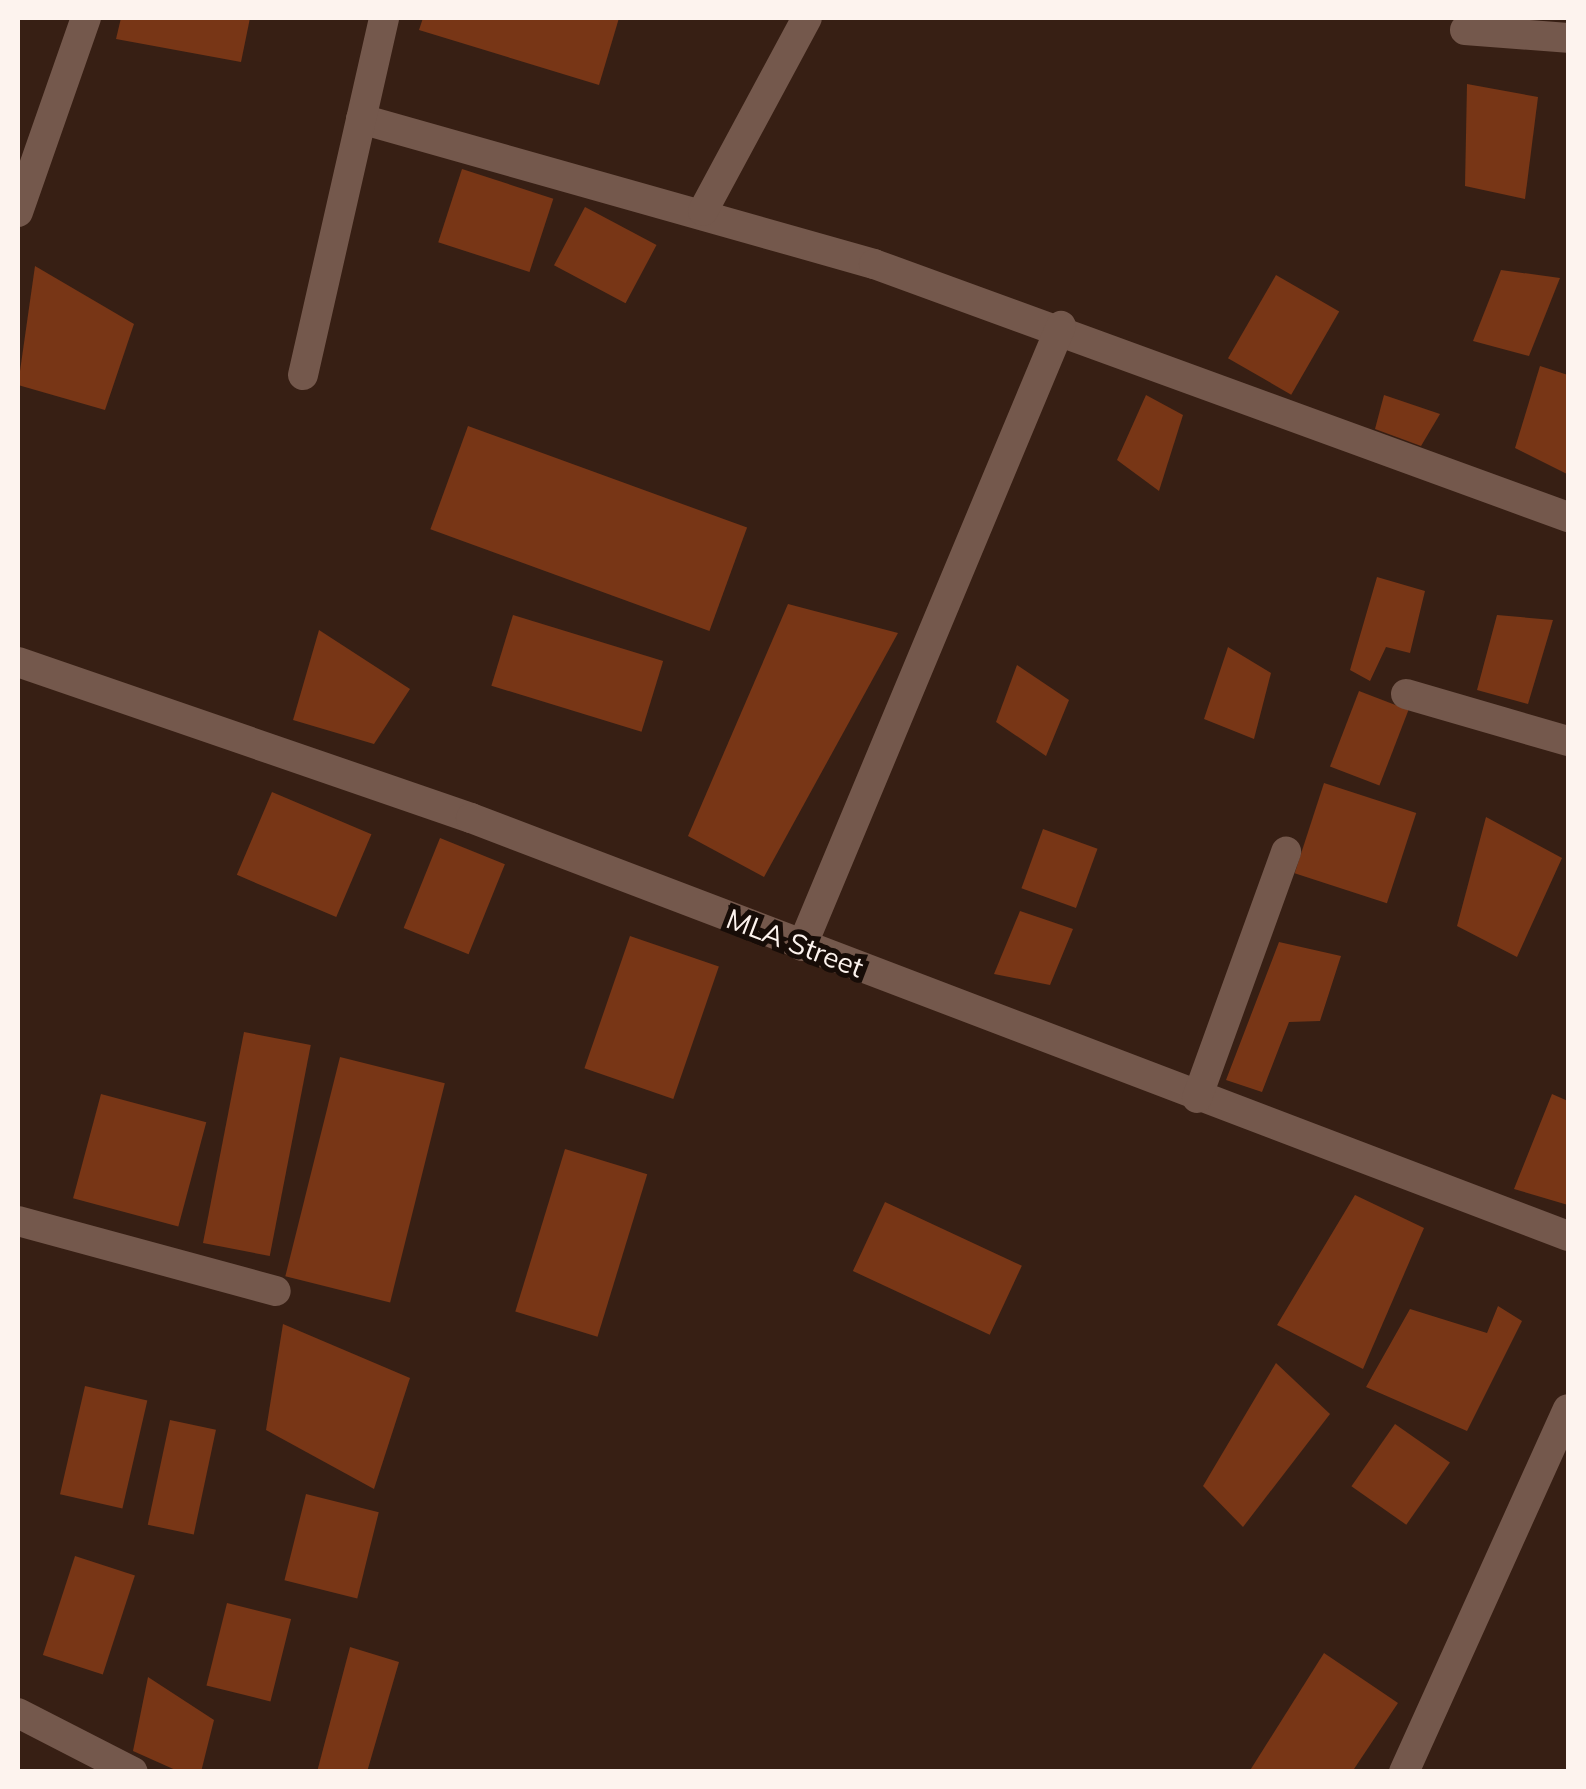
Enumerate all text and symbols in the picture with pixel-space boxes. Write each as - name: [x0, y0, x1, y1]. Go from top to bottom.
- street label: MLA Street: [722, 902, 868, 984]

